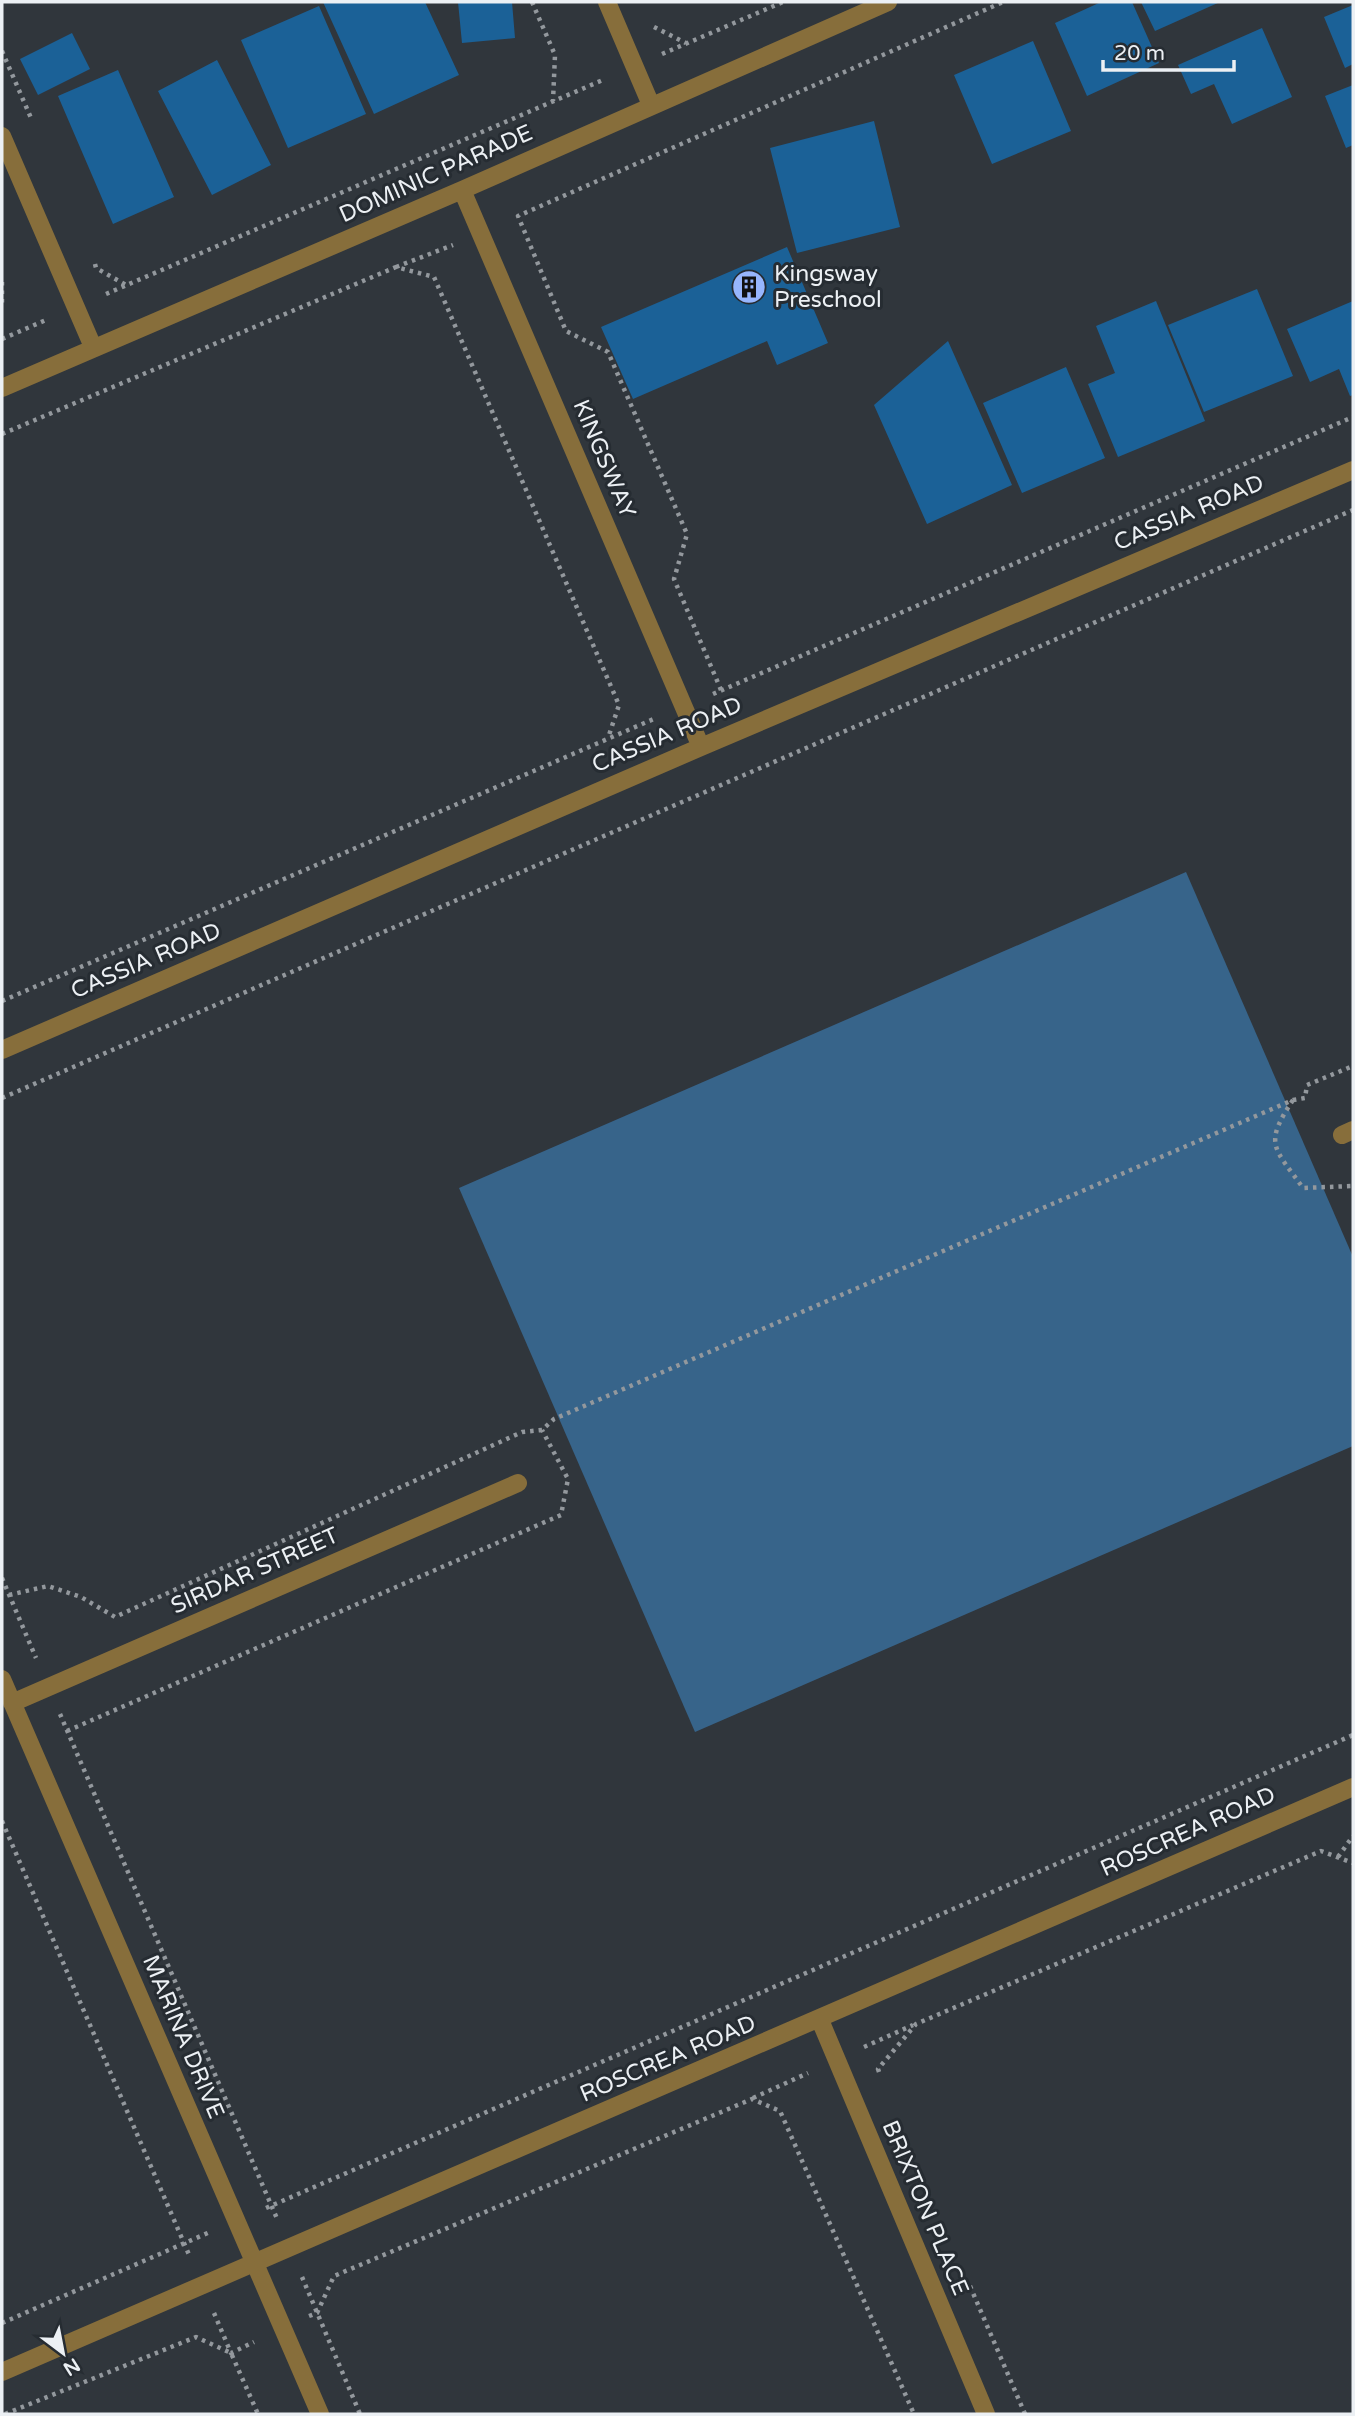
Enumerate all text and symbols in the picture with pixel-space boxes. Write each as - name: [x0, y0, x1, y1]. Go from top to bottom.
- scale bar: [1103, 28, 1234, 72]
- text: 20 m: [1114, 41, 1165, 66]
- street label: DOMINIC PARADE: [335, 119, 537, 229]
- place label: Kingsway Preschool: [774, 260, 882, 314]
- building icon: Kingsway Preschool: [730, 268, 768, 306]
- street label: KINGSWAY: [567, 396, 642, 523]
- street label: CASSIA ROAD: [1110, 469, 1268, 557]
- street label: CASSIA ROAD: [588, 691, 746, 779]
- street label: CASSIA ROAD: [67, 917, 225, 1005]
- street label: SIRDAR STREET: [167, 1521, 343, 1621]
- street label: ROSCREA ROAD: [1096, 1781, 1280, 1883]
- street label: MARINA DRIVE: [136, 1951, 230, 2123]
- street label: ROSCREA ROAD: [576, 2009, 760, 2109]
- street label: BRIXTON PLACE: [876, 2116, 974, 2300]
- north arrow: [28, 2318, 98, 2388]
- text: N: [59, 2353, 84, 2380]

